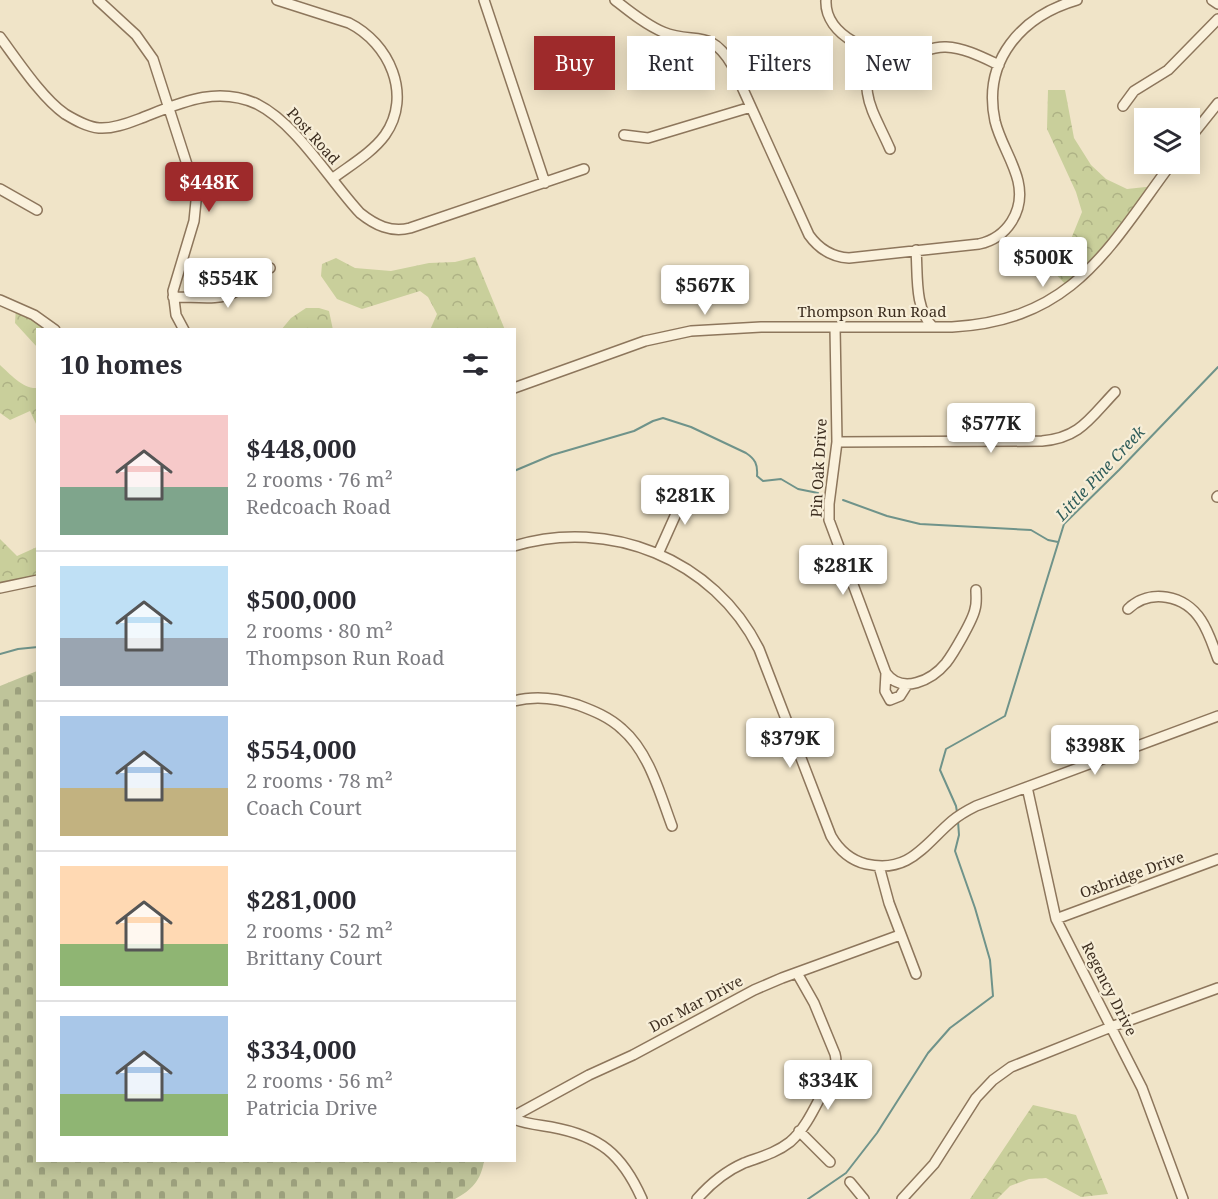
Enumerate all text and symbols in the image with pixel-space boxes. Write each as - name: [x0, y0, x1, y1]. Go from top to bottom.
- chip: Buy: [534, 36, 615, 90]
- chip: Rent: [627, 36, 715, 90]
- chip: Filters: [727, 36, 833, 90]
- chip: New: [845, 36, 932, 90]
- street label: Post Road: [283, 103, 345, 168]
- map controls: [1134, 108, 1200, 174]
- button: layers: [1134, 108, 1200, 174]
- pin: $448K: [167, 162, 251, 213]
- text: $448K: [179, 168, 239, 195]
- pin: $500K: [1001, 237, 1085, 288]
- text: $500K: [1013, 243, 1073, 270]
- pin: $554K: [186, 258, 270, 309]
- text: $554K: [198, 264, 258, 291]
- pin: $567K: [663, 265, 747, 316]
- text: $567K: [675, 271, 735, 298]
- street label: Thompson Run Road: [798, 301, 946, 321]
- text: 10 homes: [60, 346, 182, 382]
- icon: filters: [459, 348, 492, 381]
- pin: $577K: [949, 403, 1033, 454]
- text: $577K: [961, 409, 1021, 436]
- street label: Pin Oak Drive: [805, 418, 831, 518]
- water label: Little Pine Creek: [1050, 420, 1150, 526]
- text: $448,000: [246, 430, 356, 466]
- icon: home: [108, 439, 180, 511]
- text: 2 rooms · 76 m²: [246, 466, 393, 493]
- pin: $281K: [643, 475, 727, 526]
- text: $281K: [655, 481, 715, 508]
- text: Redcoach Road: [246, 493, 391, 520]
- pin: $281K: [801, 545, 885, 596]
- text: $281K: [813, 551, 873, 578]
- text: $500,000: [246, 581, 356, 617]
- icon: home: [108, 590, 180, 662]
- text: 2 rooms · 80 m²: [246, 617, 393, 644]
- text: Thompson Run Road: [246, 644, 444, 671]
- pin: $379K: [748, 718, 832, 769]
- text: $379K: [760, 724, 820, 751]
- pin: $398K: [1053, 725, 1137, 776]
- text: $554,000: [246, 731, 356, 767]
- text: $398K: [1065, 731, 1125, 758]
- icon: home: [108, 740, 180, 812]
- text: 2 rooms · 78 m²: [246, 767, 393, 794]
- text: Coach Court: [246, 794, 362, 821]
- street label: Oxbridge Drive: [1077, 846, 1187, 902]
- text: $281,000: [246, 881, 356, 917]
- icon: home: [108, 890, 180, 962]
- text: 2 rooms · 52 m²: [246, 917, 393, 944]
- street label: Regency Drive: [1078, 938, 1142, 1039]
- text: Brittany Court: [246, 944, 382, 971]
- street label: Dor Mar Drive: [645, 970, 746, 1036]
- text: $334,000: [246, 1031, 356, 1067]
- icon: home: [108, 1040, 180, 1112]
- pin: $334K: [786, 1060, 870, 1111]
- text: $334K: [798, 1066, 858, 1093]
- text: 2 rooms · 56 m²: [246, 1067, 393, 1094]
- text: Patricia Drive: [246, 1094, 378, 1121]

